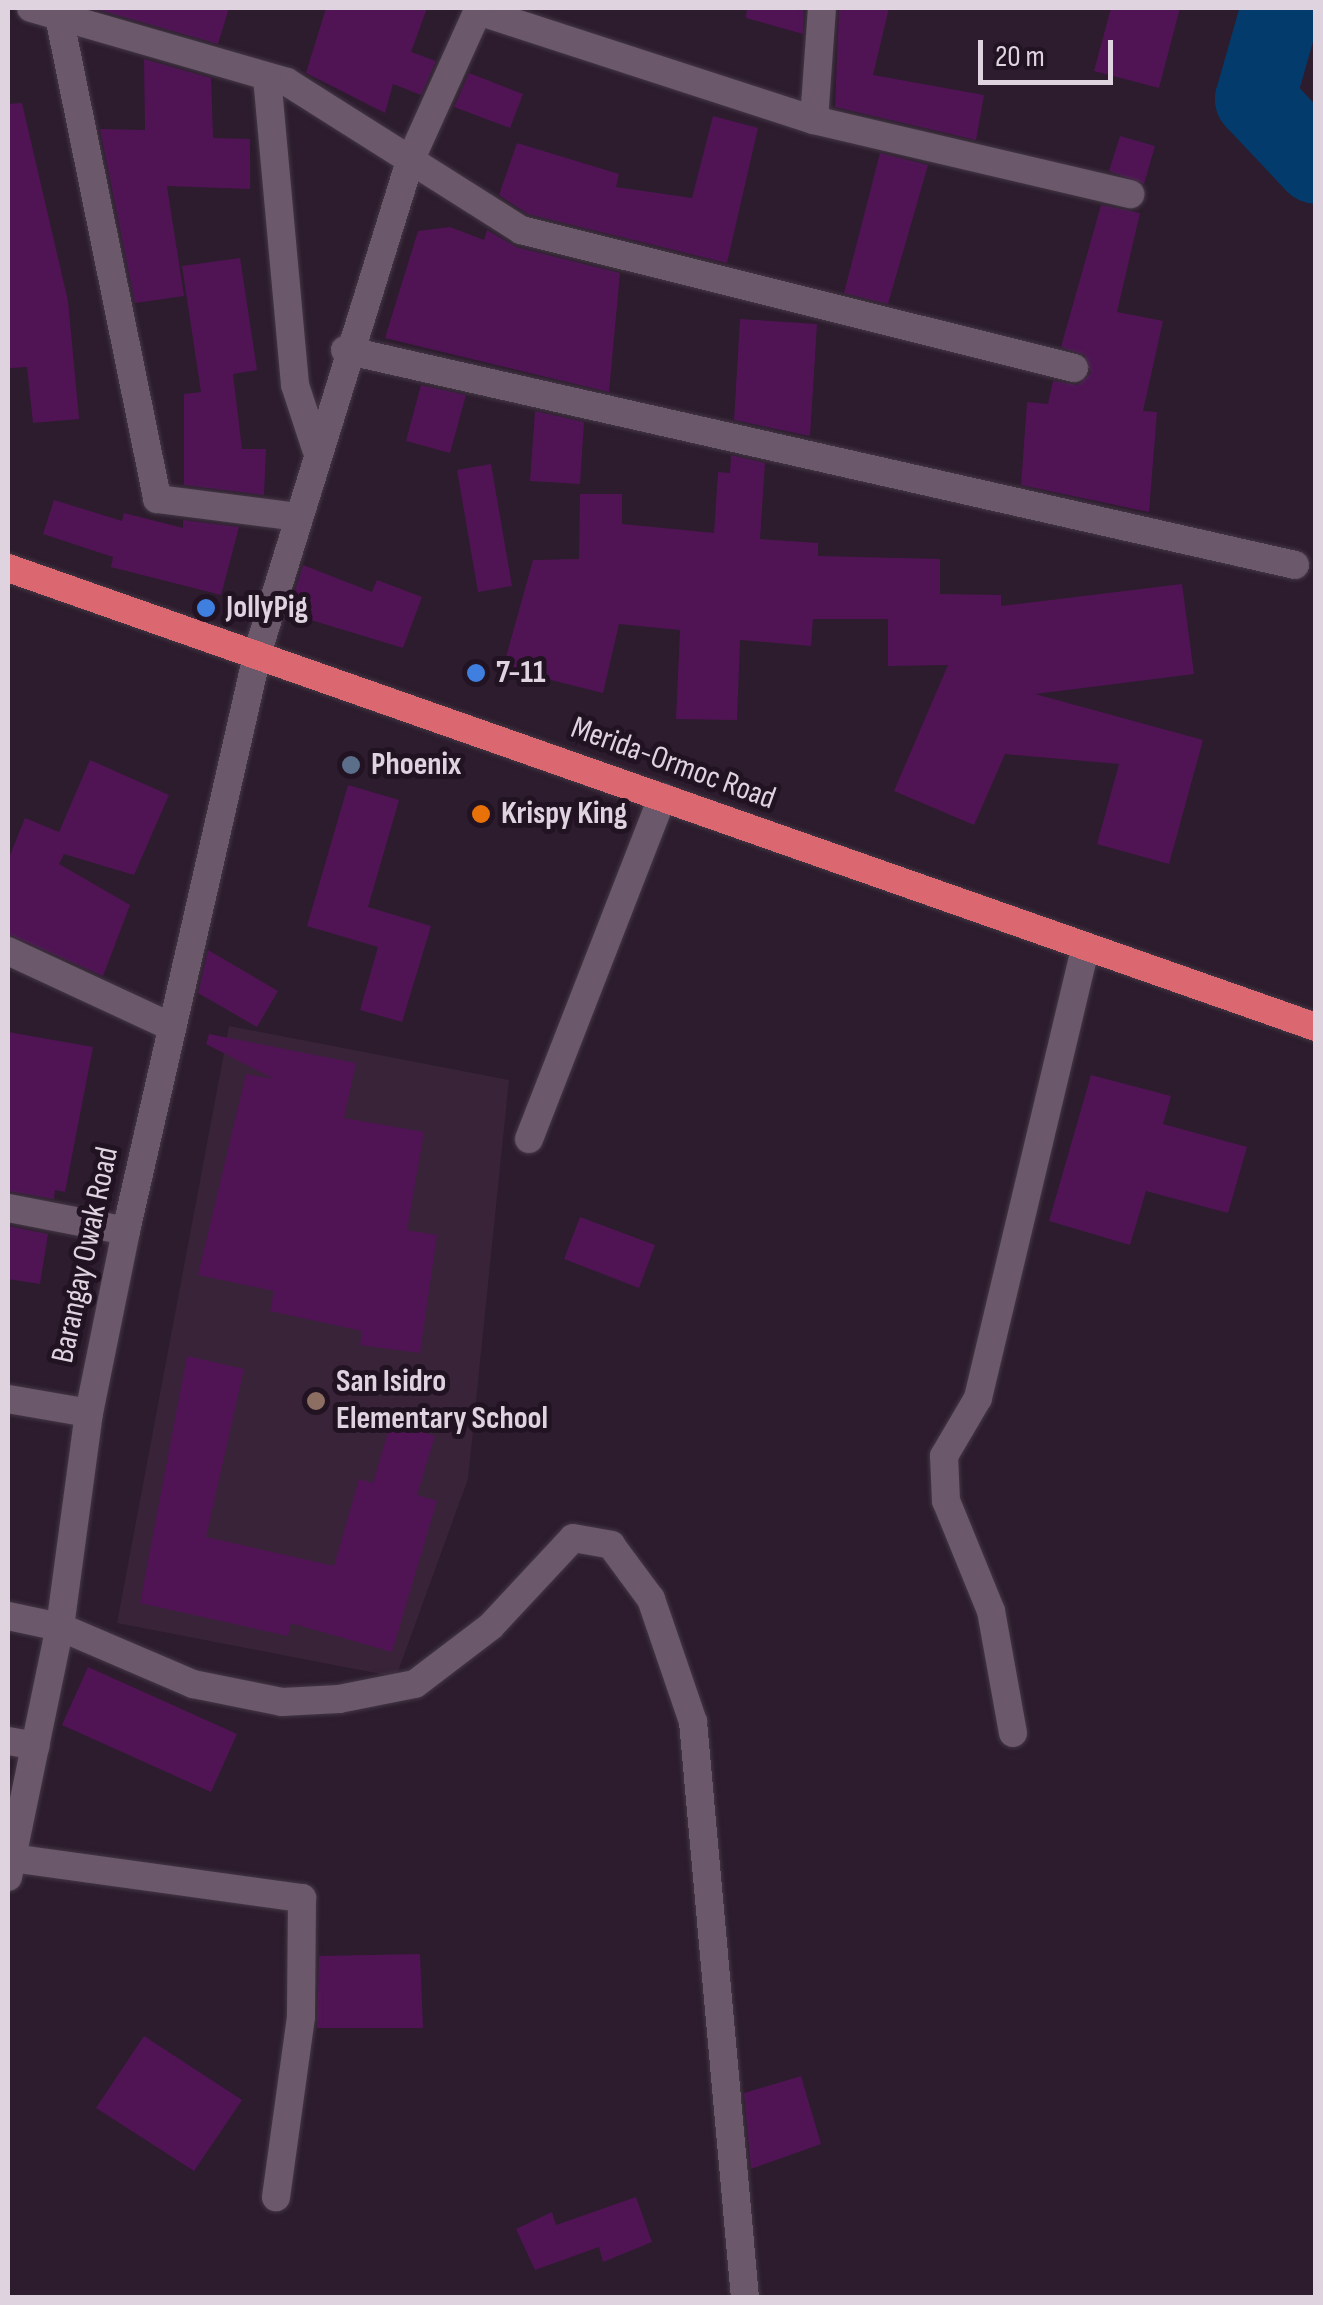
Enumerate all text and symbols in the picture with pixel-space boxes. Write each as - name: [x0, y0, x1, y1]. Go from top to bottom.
- scale bar: [983, 20, 1118, 82]
- text: 20 m: [995, 39, 1045, 75]
- place label: JollyPig: [226, 589, 308, 627]
- marker: JollyPig: [195, 597, 217, 619]
- place label: 7-11: [496, 654, 545, 692]
- marker: 7-11: [465, 662, 487, 684]
- street label: Merida-Ormoc Road: [566, 709, 780, 819]
- place label: Phoenix: [371, 746, 461, 784]
- marker: Phoenix: [340, 754, 362, 776]
- place label: Krispy King: [501, 795, 627, 833]
- marker: Krispy King: [470, 803, 492, 825]
- street label: Barangay Owak Road: [44, 1144, 128, 1366]
- place label: San Isidro Elementary School: [336, 1364, 548, 1439]
- marker: San Isidro Elementary School: [305, 1390, 327, 1412]

